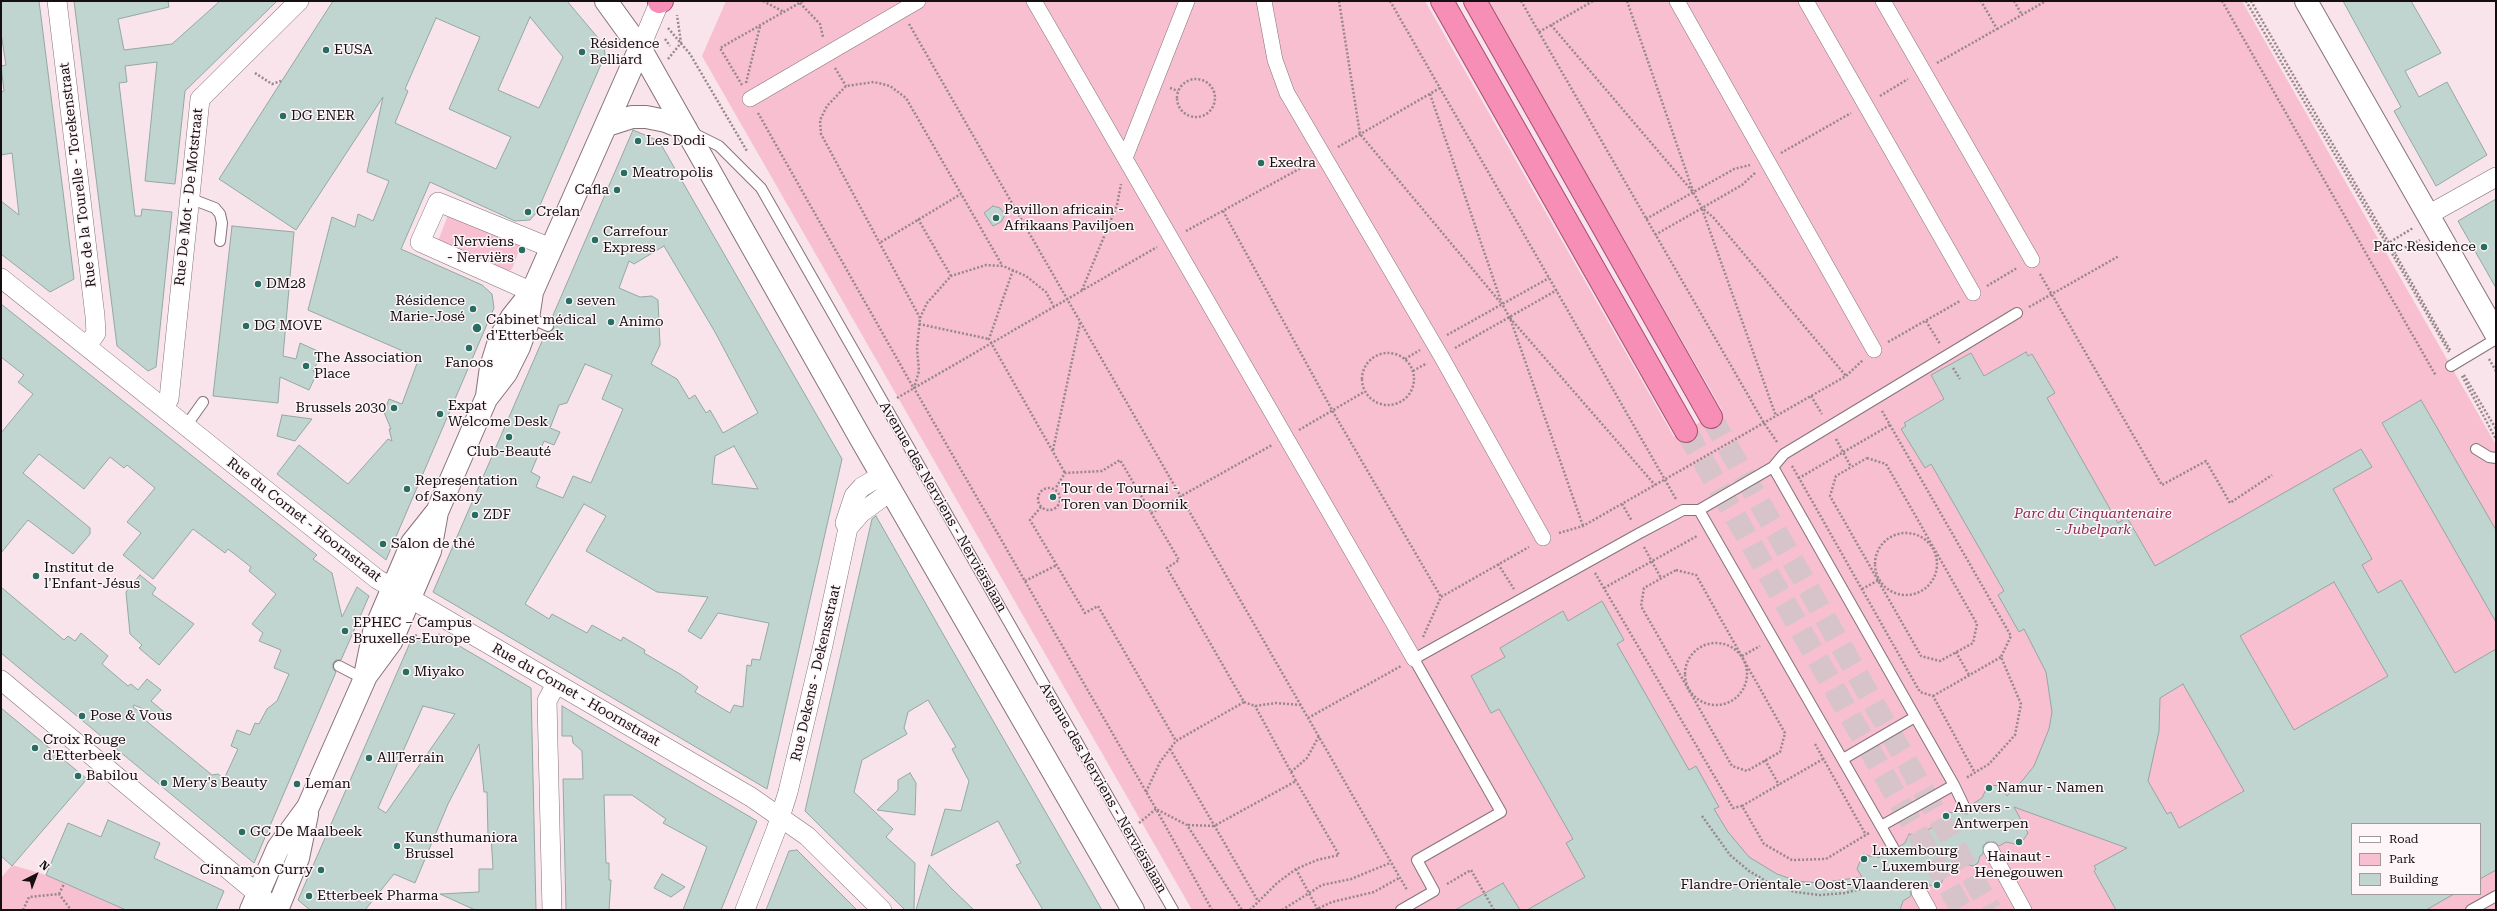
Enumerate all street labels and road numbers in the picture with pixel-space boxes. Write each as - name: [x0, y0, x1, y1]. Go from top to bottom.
- street label: Rue de la Tourelle - Torekenstraat: [56, 62, 100, 288]
- street label: Rue De Mot - De Motstraat: [171, 107, 207, 287]
- street label: Avenue des Nerviens - Nerviërslaan: [876, 399, 1010, 615]
- street label: Rue du Cornet - Hoornstraat: [223, 454, 385, 586]
- street label: Rue Dekens - Dekensstraat: [787, 583, 845, 763]
- street label: Rue du Cornet - Hoornstraat: [489, 640, 663, 750]
- street label: Avenue des Nerviens - Nerviërslaan: [1036, 680, 1170, 896]

